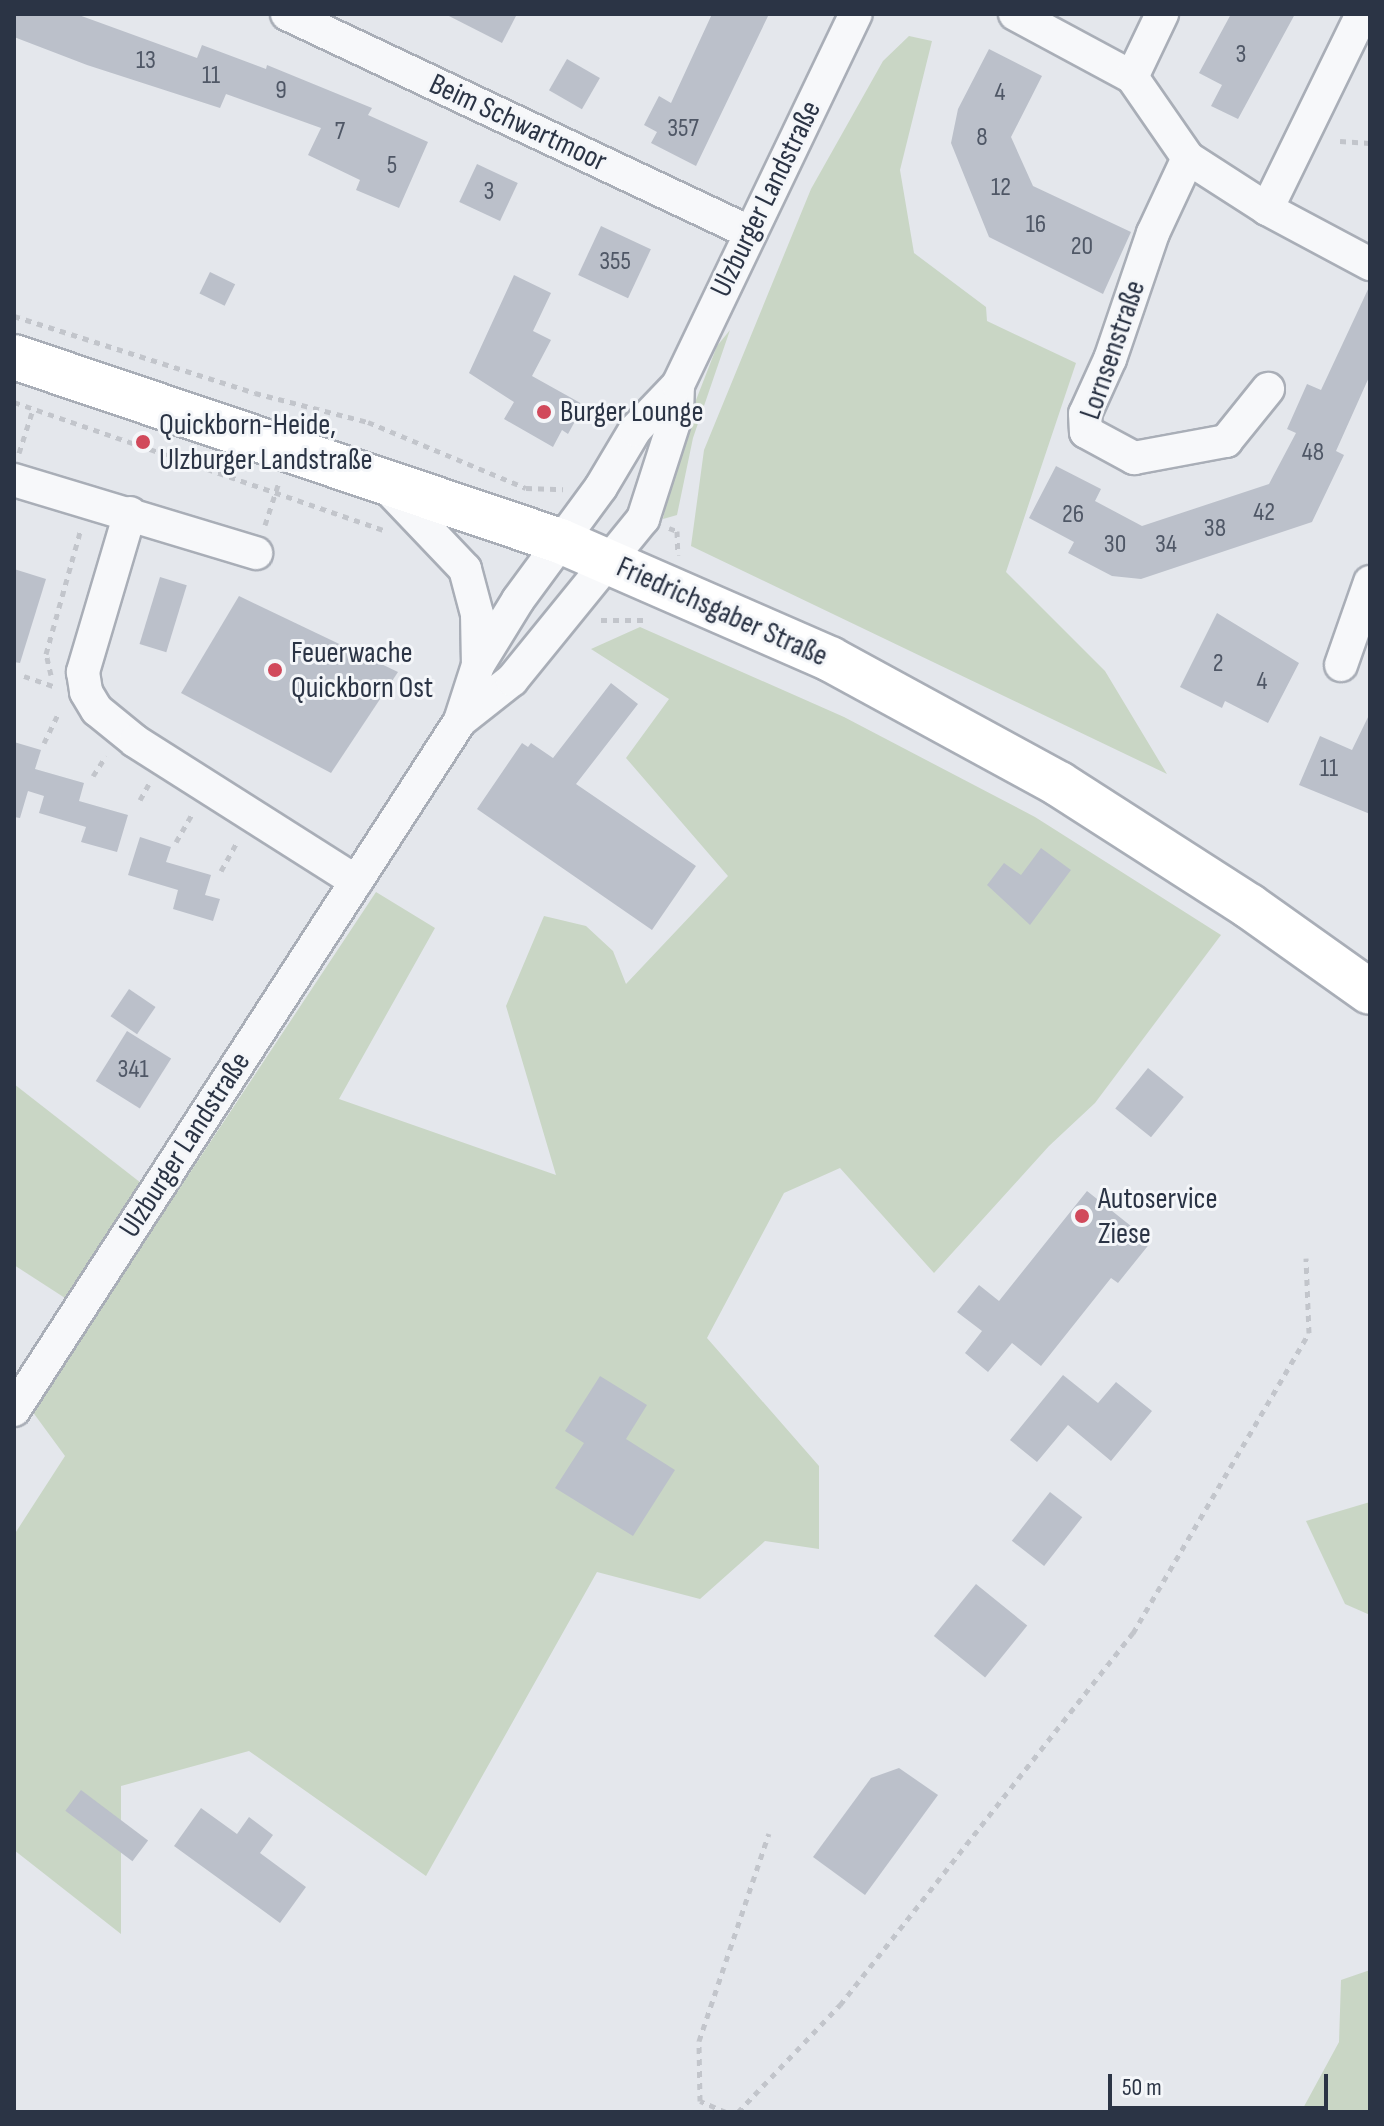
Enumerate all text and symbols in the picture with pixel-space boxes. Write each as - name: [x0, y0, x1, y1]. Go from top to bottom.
- house number: 3: [1236, 39, 1246, 71]
- house number: 13: [136, 45, 156, 77]
- house number: 11: [202, 60, 220, 92]
- street label: Beim Schwartmoor: [424, 66, 612, 180]
- house number: 9: [275, 75, 287, 107]
- house number: 4: [995, 77, 1005, 109]
- street label: Ulzburger Landstraße: [703, 95, 829, 303]
- house number: 357: [667, 113, 699, 145]
- house number: 7: [335, 116, 345, 148]
- house number: 8: [976, 122, 988, 154]
- house number: 5: [387, 150, 397, 182]
- house number: 12: [991, 172, 1011, 204]
- house number: 3: [484, 176, 494, 208]
- house number: 16: [1026, 209, 1046, 241]
- house number: 20: [1071, 231, 1093, 263]
- house number: 355: [599, 246, 631, 278]
- street label: Lornsenstraße: [1072, 276, 1154, 424]
- place label: Burger Lounge: [560, 394, 703, 430]
- marker: Burger Lounge: [535, 403, 553, 421]
- place label: Quickborn-Heide, Ulzburger Landstraße: [159, 407, 373, 478]
- marker: Quickborn-Heide, Ulzburger Landstraße: [134, 433, 152, 451]
- house number: 48: [1302, 437, 1324, 469]
- house number: 42: [1253, 497, 1275, 529]
- house number: 26: [1062, 499, 1084, 531]
- house number: 38: [1204, 513, 1226, 545]
- house number: 30: [1104, 529, 1126, 561]
- house number: 34: [1155, 529, 1177, 561]
- street label: Friedrichsgaber Straße: [611, 549, 833, 675]
- place label: Feuerwache Quickborn Ost: [291, 635, 433, 706]
- house number: 2: [1213, 648, 1223, 680]
- marker: Feuerwache Quickborn Ost: [266, 661, 284, 679]
- house number: 4: [1257, 666, 1267, 698]
- house number: 11: [1320, 753, 1338, 785]
- street label: Ulzburger Landstraße: [112, 1046, 258, 1244]
- house number: 341: [118, 1054, 148, 1086]
- place label: Autoservice Ziese: [1098, 1181, 1218, 1252]
- marker: Autoservice Ziese: [1073, 1207, 1091, 1225]
- scale bar: [1112, 2058, 1332, 2108]
- text: 50 m: [1122, 2073, 1162, 2102]

